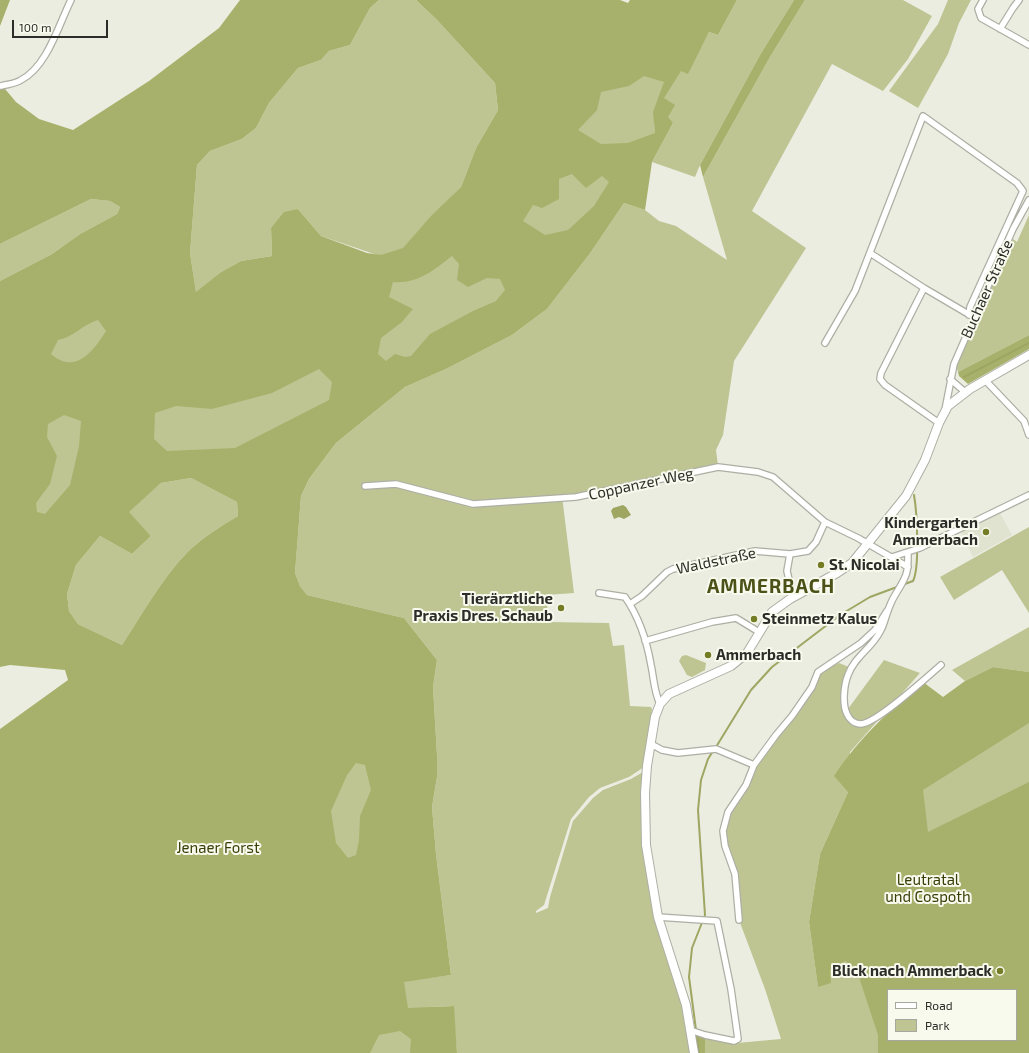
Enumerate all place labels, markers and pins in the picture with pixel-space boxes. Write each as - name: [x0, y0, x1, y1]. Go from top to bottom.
- place label: Kindergarten Ammerbach: [884, 514, 978, 549]
- marker: Kindergarten Ammerbach: [981, 527, 991, 537]
- place label: St. Nicolai: [829, 556, 900, 574]
- marker: St. Nicolai: [816, 560, 826, 570]
- place label: Tierärztliche Praxis Dres. Schaub: [413, 590, 553, 625]
- marker: Tierärztliche Praxis Dres. Schaub: [556, 603, 566, 613]
- place label: Steinmetz Kalus: [762, 610, 877, 628]
- marker: Steinmetz Kalus: [749, 614, 759, 624]
- place label: Ammerbach: [716, 646, 801, 664]
- marker: Ammerbach: [703, 650, 713, 660]
- place label: Blick nach Ammerback: [832, 962, 992, 980]
- marker: Blick nach Ammerback: [995, 966, 1005, 976]

